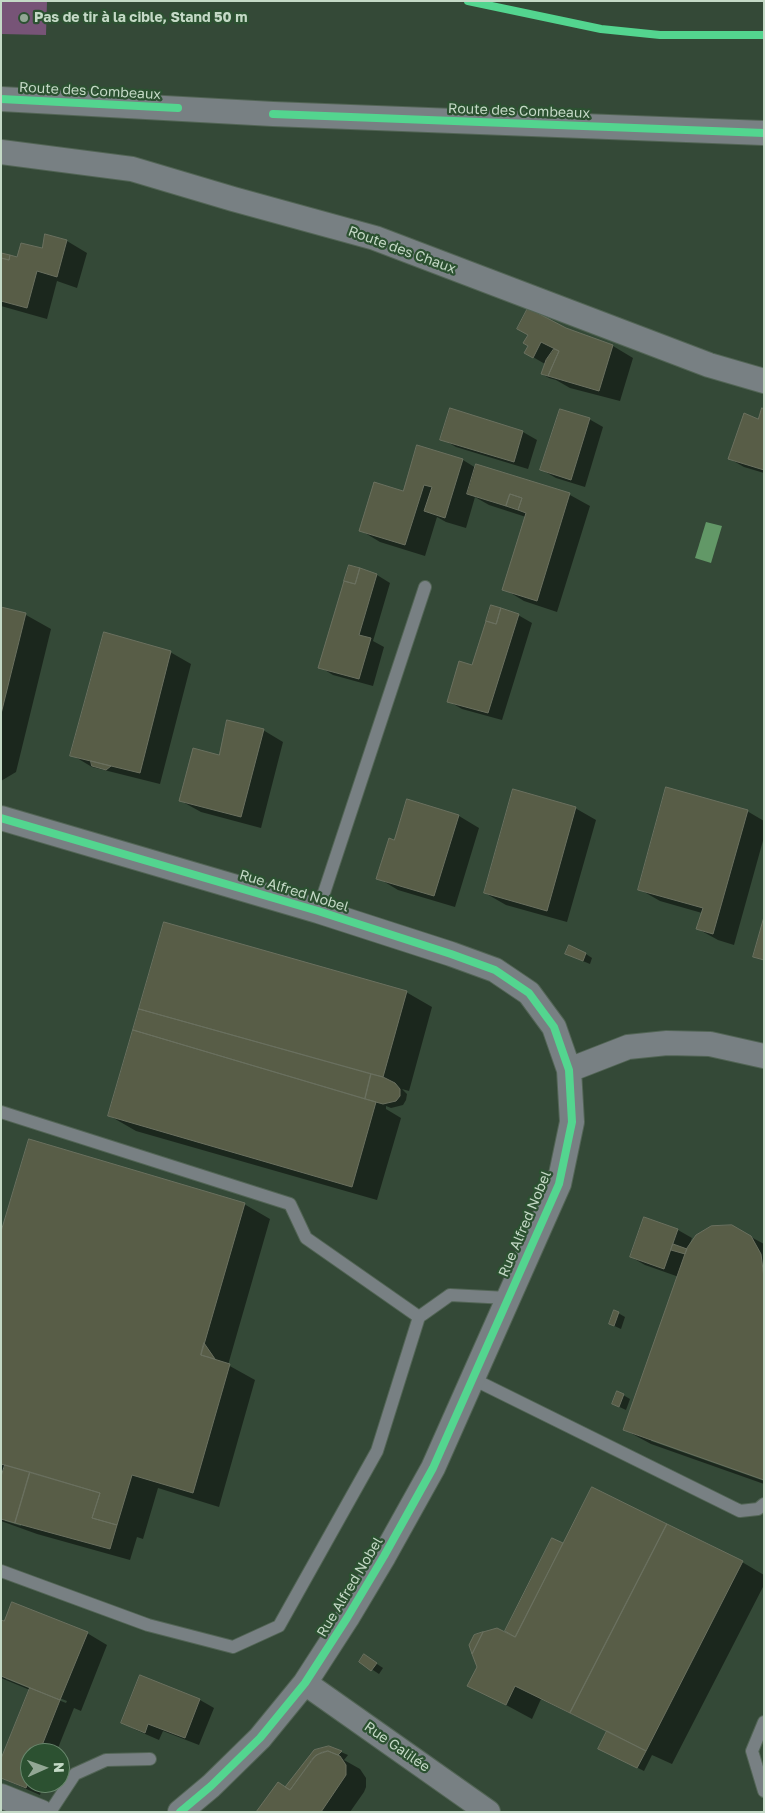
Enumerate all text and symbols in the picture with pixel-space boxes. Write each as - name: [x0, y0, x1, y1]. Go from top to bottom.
- place label: Pas de tir à la cible, Stand 50 m: [34, 10, 247, 26]
- marker: Pas de tir à la cible, Stand 50 m: [18, 12, 30, 24]
- street label: Route des Combeaux: [19, 79, 161, 103]
- street label: Route des Combeaux: [448, 100, 590, 122]
- street label: Route des Chaux: [346, 223, 458, 277]
- street label: Rue Alfred Nobel: [237, 866, 351, 916]
- street label: Rue Alfred Nobel: [495, 1168, 555, 1280]
- street label: Rue Alfred Nobel: [314, 1534, 386, 1640]
- street label: Rue Galilée: [361, 1718, 433, 1776]
- north arrow: [20, 1743, 70, 1793]
- text: N: [51, 1762, 68, 1773]

